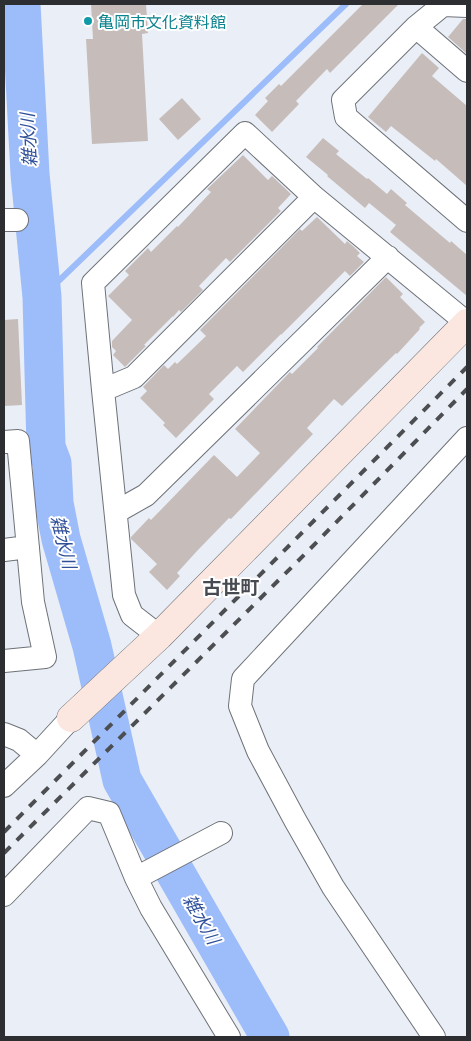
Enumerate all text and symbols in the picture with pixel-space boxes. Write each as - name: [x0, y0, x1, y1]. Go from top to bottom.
- place label: 亀岡市文化資料館: [98, 12, 226, 31]
- marker: 亀岡市文化資料館: [82, 15, 94, 27]
- water label: 雑水川: [15, 110, 40, 168]
- water label: 雑水川: [47, 513, 82, 573]
- district label: 古世町: [202, 575, 260, 598]
- water label: 雑水川: [179, 890, 226, 950]

